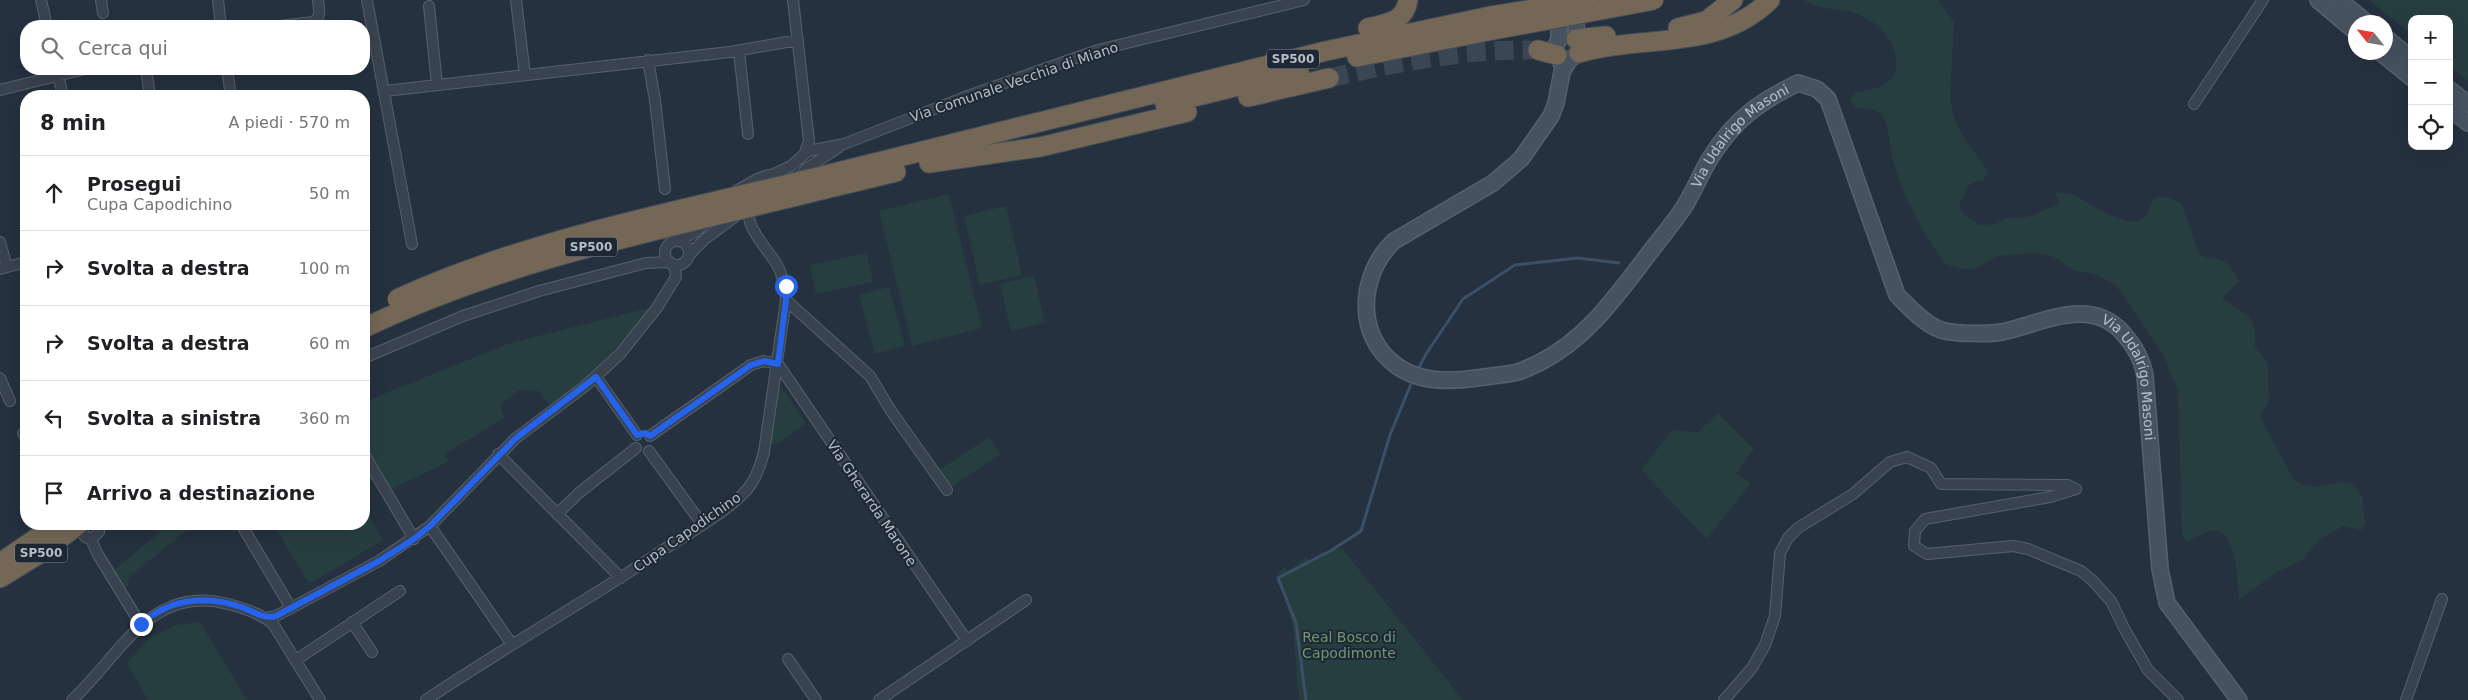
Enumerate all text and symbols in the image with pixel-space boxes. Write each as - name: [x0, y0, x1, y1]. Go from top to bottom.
- north arrow: [2348, 15, 2393, 60]
- map controls: [2408, 15, 2453, 150]
- button: +: [2408, 15, 2453, 60]
- search box: [20, 20, 370, 75]
- icon: search: [38, 34, 66, 62]
- text: Cerca qui: [78, 37, 168, 59]
- street label: Via Comunale Vecchia di Miano: [908, 39, 1120, 125]
- road number: SP500: [1267, 50, 1319, 68]
- button: −: [2408, 60, 2453, 105]
- street label: Via Udalrigo Masoni: [1688, 81, 1792, 190]
- button: locate: [2408, 105, 2453, 150]
- text: 8 min: [40, 111, 106, 135]
- text: A piedi · 570 m: [228, 113, 350, 132]
- text: Prosegui: [87, 173, 181, 195]
- icon: ahead: [40, 179, 68, 207]
- text: 50 m: [309, 184, 350, 203]
- text: Cupa Capodichino: [87, 195, 232, 214]
- road number: SP500: [565, 238, 617, 256]
- icon: right: [40, 254, 68, 282]
- text: Svolta a destra: [87, 257, 250, 279]
- text: 100 m: [299, 259, 350, 278]
- route start: [775, 275, 798, 298]
- street label: Via Udalrigo Masoni: [2099, 311, 2158, 441]
- icon: right: [40, 329, 68, 357]
- text: Svolta a destra: [87, 332, 250, 354]
- text: 60 m: [309, 334, 350, 353]
- icon: left: [40, 404, 68, 432]
- text: Svolta a sinistra: [87, 407, 261, 429]
- text: 360 m: [299, 409, 350, 428]
- street label: Via Gherarda Marone: [824, 437, 920, 569]
- icon: arrive: [40, 479, 68, 507]
- text: Arrivo a destinazione: [87, 482, 315, 504]
- street label: Cupa Capodichino: [630, 489, 744, 575]
- road number: SP500: [15, 544, 67, 562]
- route end: [130, 613, 153, 636]
- park label: Real Bosco di Capodimonte: [1302, 629, 1396, 661]

